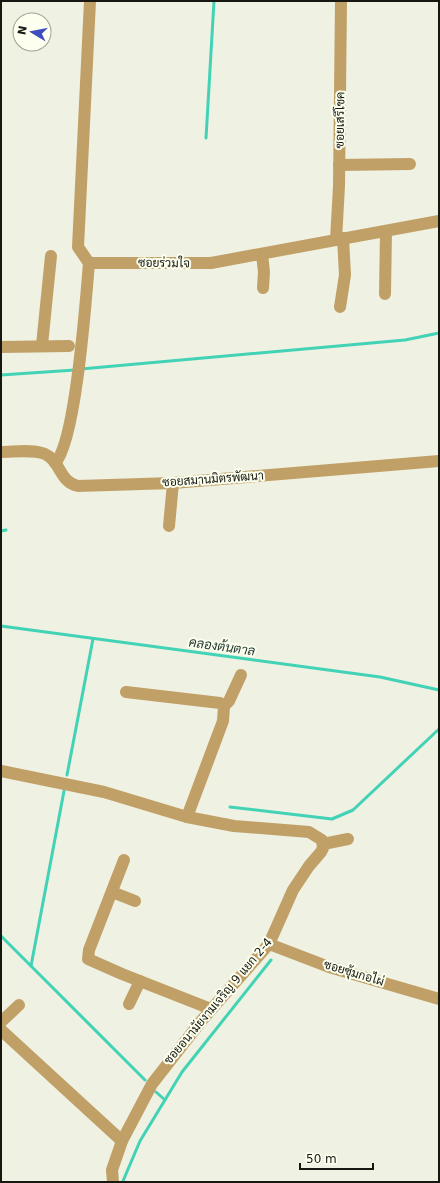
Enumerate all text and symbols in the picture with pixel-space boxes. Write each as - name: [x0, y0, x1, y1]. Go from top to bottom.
- north arrow: [12, 12, 52, 52]
- text: N: [15, 25, 30, 36]
- street label: ซอยเสรีโชค: [332, 91, 347, 149]
- street label: ซอยร่วมใจ: [138, 255, 190, 270]
- street label: ซอยสมานมิตรพัฒนา: [162, 468, 264, 490]
- water label: คลองต้นตาล: [188, 633, 256, 659]
- street label: ซอยอนามัยงามเจริญ 9 แยก 2-4: [161, 935, 275, 1067]
- street label: ซอยซุ้มกอไผ่: [322, 956, 386, 991]
- scale bar: [300, 1145, 373, 1171]
- text: 50 m: [306, 1152, 337, 1166]

